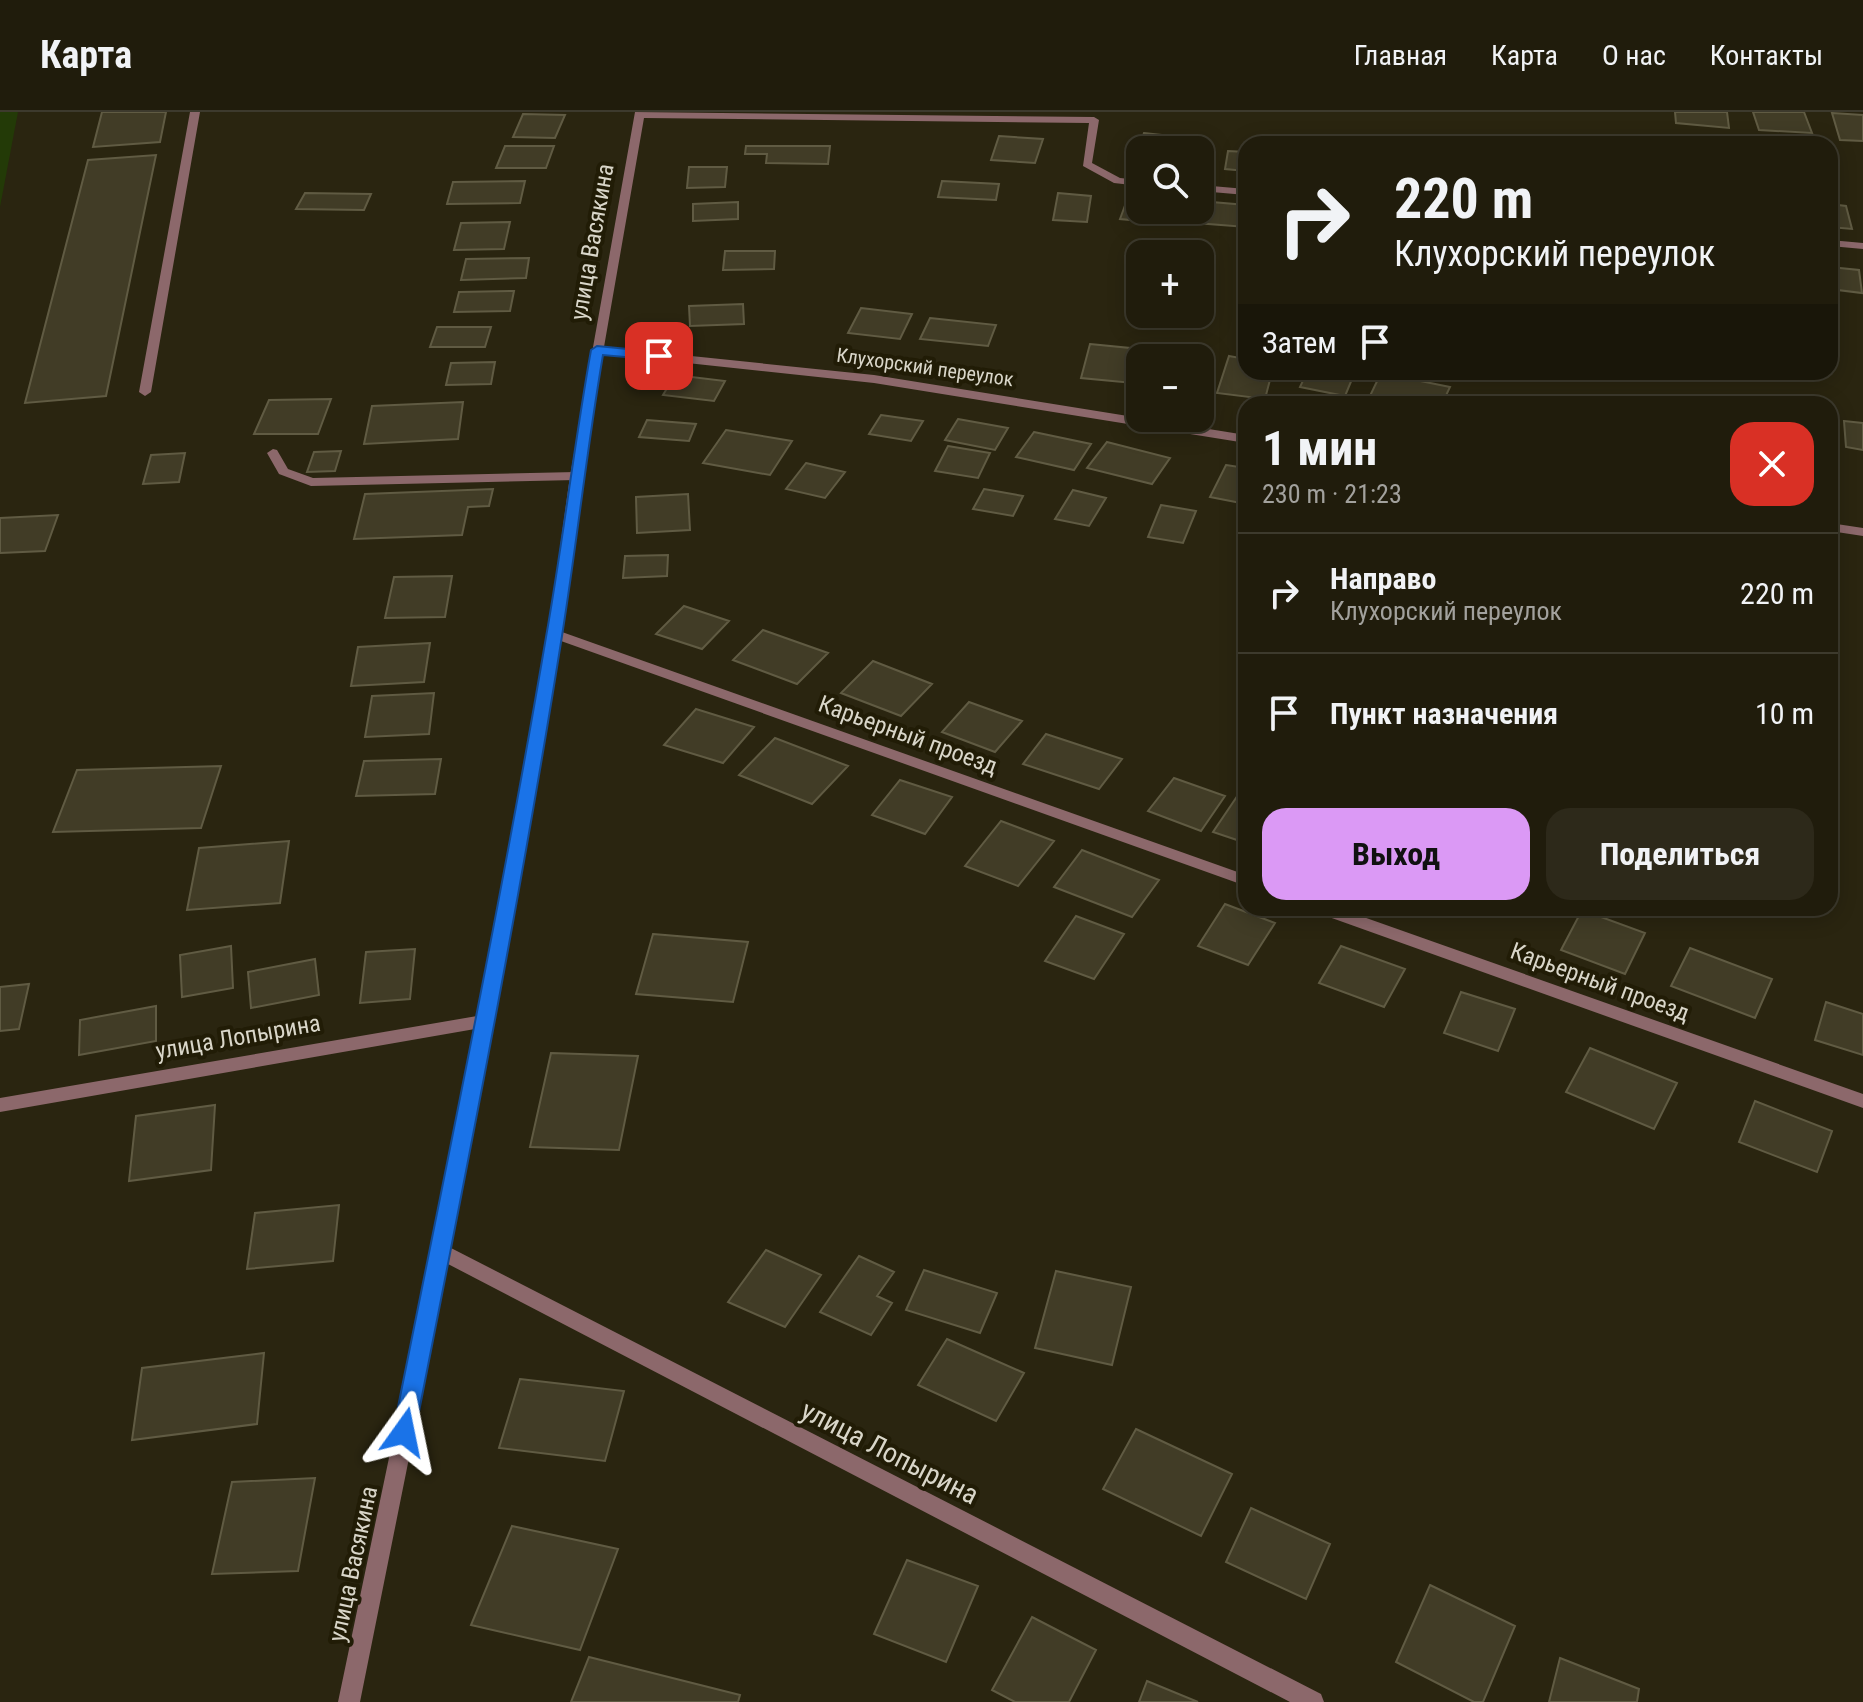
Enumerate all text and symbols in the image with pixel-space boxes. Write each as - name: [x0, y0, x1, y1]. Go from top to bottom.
- text: Карта: [40, 33, 132, 77]
- text: Главная: [1354, 39, 1447, 72]
- text: Карта: [1491, 39, 1558, 72]
- text: О нас: [1602, 39, 1666, 72]
- text: Контакты: [1710, 39, 1823, 72]
- map controls: [1126, 136, 1214, 432]
- button: search: [1126, 136, 1214, 224]
- street label: улица Васякина: [564, 162, 620, 322]
- text: 220 m: [1394, 166, 1533, 232]
- icon: right: [1262, 168, 1366, 272]
- text: Клухорский переулок: [1394, 233, 1715, 275]
- button: +: [1126, 240, 1214, 328]
- icon: arrive: [1353, 320, 1397, 364]
- pin: [625, 322, 693, 390]
- text: Затем: [1262, 325, 1337, 360]
- icon: arrive: [637, 334, 681, 378]
- street label: Клухорский переулок: [835, 343, 1015, 391]
- button: −: [1126, 344, 1214, 432]
- text: 1 мин: [1262, 420, 1377, 477]
- button: close: [1730, 422, 1814, 506]
- text: 230 m · 21:23: [1262, 479, 1402, 509]
- text: Направо: [1330, 561, 1436, 596]
- icon: right: [1262, 571, 1306, 615]
- text: 220 m: [1740, 576, 1814, 611]
- text: Клухорский переулок: [1330, 596, 1562, 626]
- street label: Карьерный проезд: [815, 690, 1002, 780]
- icon: arrive: [1262, 691, 1306, 735]
- text: Пункт назначения: [1330, 696, 1558, 731]
- text: 10 m: [1755, 696, 1814, 731]
- button: Выход: [1262, 808, 1530, 900]
- button: Поделиться: [1546, 808, 1814, 900]
- street label: Карьерный проезд: [1507, 937, 1694, 1027]
- street label: улица Лопырина: [153, 1009, 323, 1065]
- position arrow: [362, 1390, 446, 1474]
- street label: улица Лопырина: [796, 1394, 984, 1511]
- street label: улица Васякина: [323, 1484, 383, 1644]

